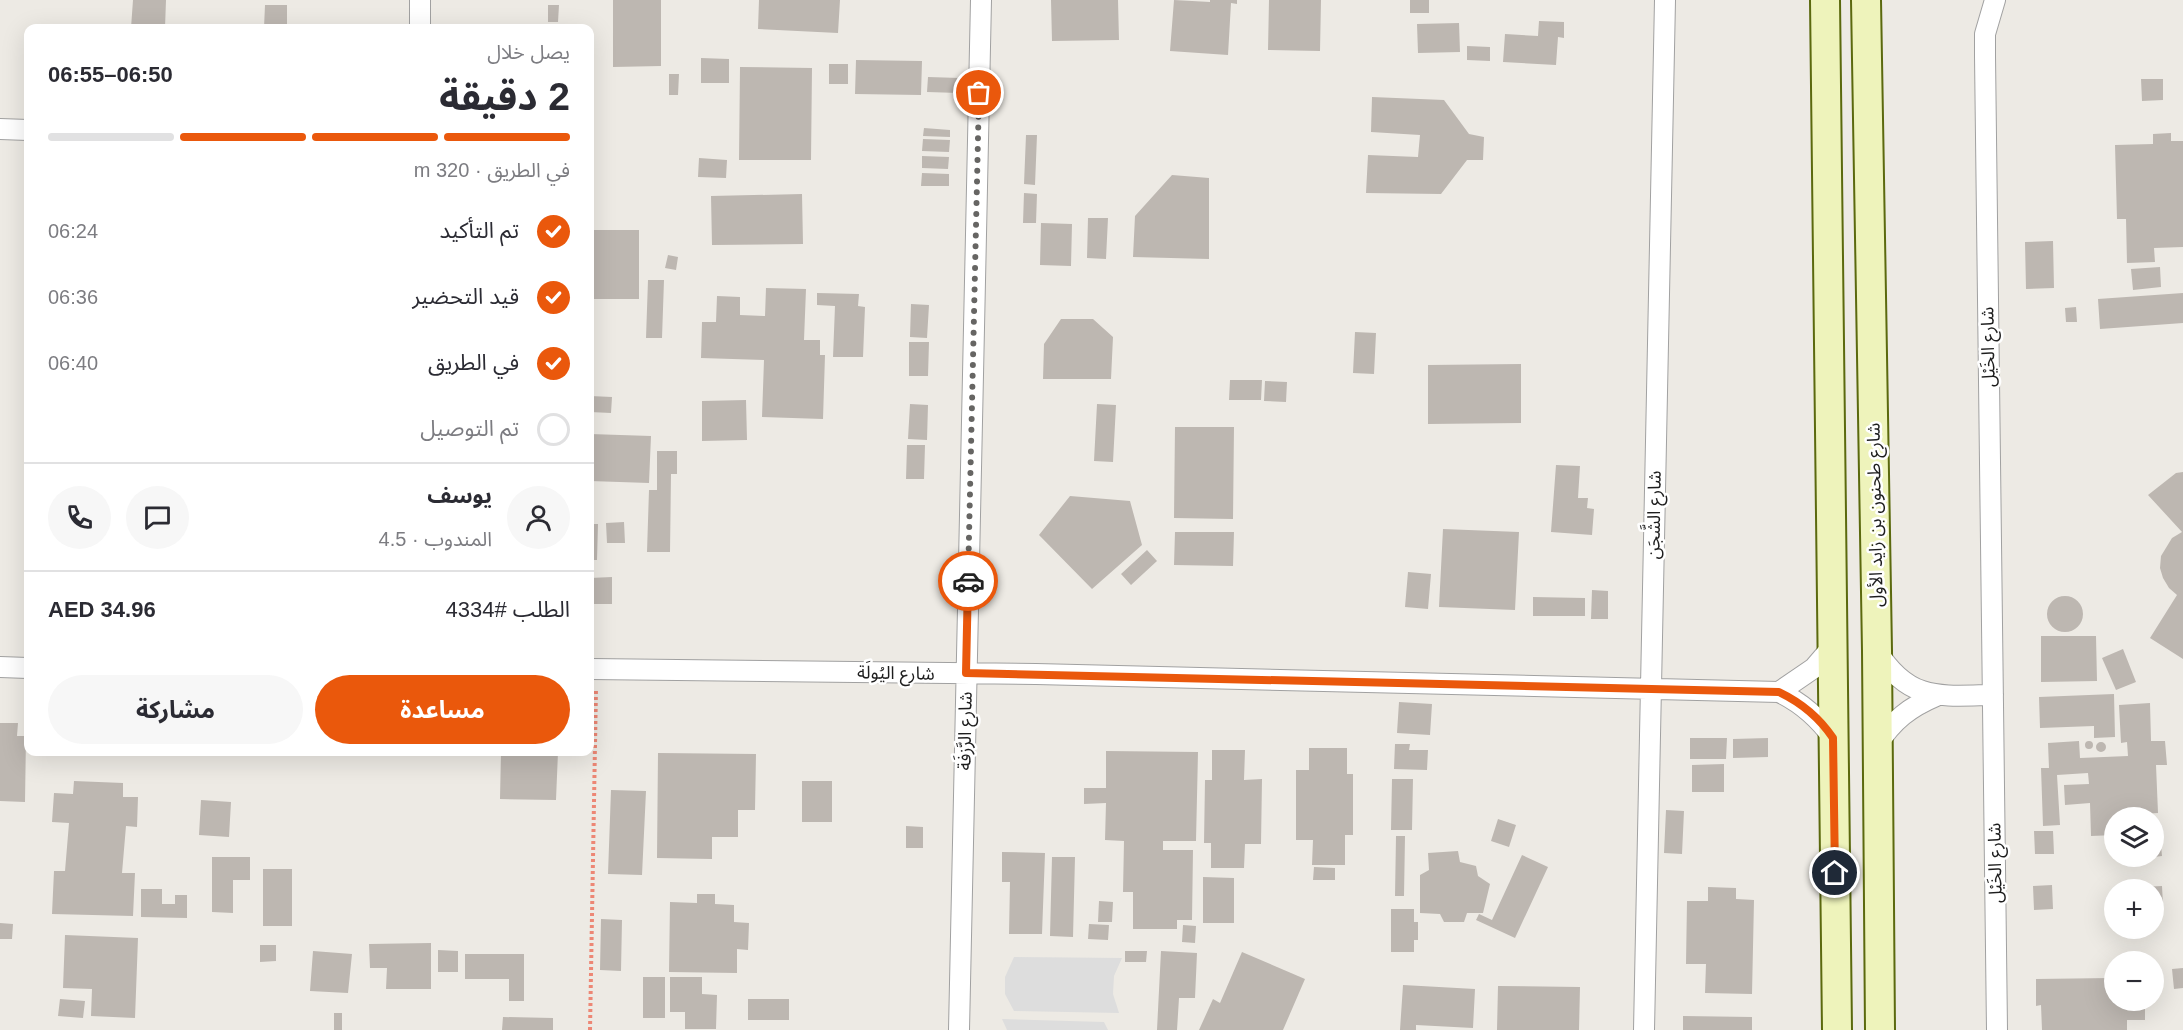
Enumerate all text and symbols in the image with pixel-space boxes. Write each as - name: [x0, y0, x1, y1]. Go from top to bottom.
- text: يصل خلال: [487, 41, 570, 63]
- text: 06:50–06:55: [48, 62, 173, 87]
- pin: [953, 67, 1004, 118]
- text: 2 دقيقة: [439, 75, 570, 118]
- icon: bag: [962, 76, 995, 109]
- text: في الطريق · 320 m: [414, 159, 570, 181]
- icon: check: [537, 215, 570, 248]
- text: تم التأكيد: [439, 218, 519, 243]
- text: 06:24: [48, 220, 98, 242]
- icon: check: [537, 281, 570, 314]
- text: قيد التحضير: [412, 284, 519, 309]
- text: 06:36: [48, 286, 98, 308]
- street label: شارع الخَيْل: [1977, 307, 2003, 387]
- icon: check: [537, 347, 570, 380]
- text: في الطريق: [428, 350, 519, 375]
- text: 06:40: [48, 352, 98, 374]
- text: تم التوصيل: [420, 416, 519, 441]
- street label: شارع طحنون بن زايد الأول: [1863, 423, 1891, 607]
- street label: شارع الشَّجَن: [1638, 470, 1669, 560]
- text: يوسف: [427, 483, 492, 508]
- button: phone: [48, 486, 111, 549]
- button: chat: [126, 486, 189, 549]
- button: person: [507, 486, 570, 549]
- text: المندوب · 4.5: [379, 528, 492, 550]
- courier: [938, 551, 998, 611]
- icon: car: [952, 565, 985, 598]
- text: AED 34.96: [48, 597, 156, 622]
- text: الطلب #4334: [445, 597, 570, 622]
- street label: شارع اليُولَة: [857, 660, 935, 688]
- button: مشاركة: [48, 675, 303, 744]
- button: مساعدة: [315, 675, 570, 744]
- street label: شارع الرَّزفَة: [952, 691, 980, 771]
- map controls: [2104, 807, 2164, 1011]
- button: layers: [2104, 807, 2164, 867]
- street label: شارع الخَيْل: [1984, 823, 2010, 903]
- pin: [1809, 847, 1860, 898]
- icon: home: [1818, 856, 1851, 889]
- button: +: [2104, 879, 2164, 939]
- button: −: [2104, 951, 2164, 1011]

